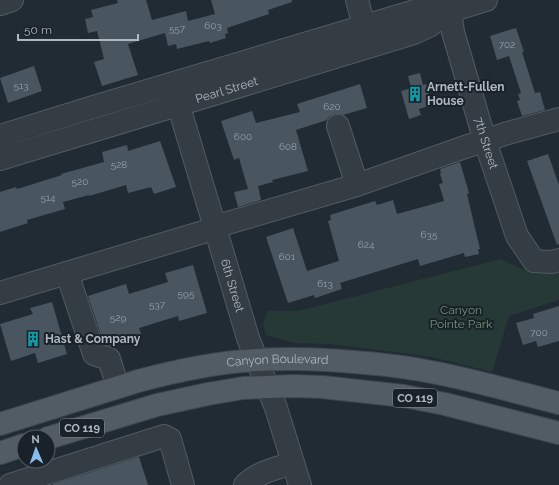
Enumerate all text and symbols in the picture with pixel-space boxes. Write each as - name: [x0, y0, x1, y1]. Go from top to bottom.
- scale bar: [18, 16, 138, 42]
- house number: 603: [204, 20, 222, 31]
- text: 50 m: [24, 23, 52, 37]
- house number: 557: [169, 23, 186, 34]
- house number: 702: [499, 39, 515, 50]
- street label: Pearl Street: [194, 74, 260, 106]
- house number: 513: [13, 80, 29, 91]
- place label: Arnett-Fullen House: [427, 80, 504, 108]
- building icon: Arnett-Fullen House: [406, 85, 424, 103]
- house number: 620: [323, 101, 341, 112]
- street label: 7th Street: [471, 115, 501, 171]
- house number: 600: [234, 131, 252, 142]
- house number: 608: [279, 141, 297, 152]
- house number: 528: [111, 159, 127, 170]
- house number: 520: [72, 176, 88, 187]
- house number: 514: [40, 192, 56, 203]
- house number: 635: [421, 229, 438, 240]
- house number: 624: [358, 239, 375, 250]
- house number: 601: [279, 251, 296, 262]
- street label: 6th Street: [218, 257, 247, 314]
- house number: 613: [317, 278, 333, 289]
- house number: 595: [178, 288, 195, 299]
- house number: 537: [149, 299, 166, 310]
- park label: Canyon Pointe Park: [430, 303, 493, 331]
- house number: 529: [110, 312, 126, 323]
- house number: 700: [530, 327, 548, 338]
- building icon: Hast & Company: [24, 330, 42, 348]
- place label: Hast & Company: [45, 332, 141, 346]
- street label: Canyon Boulevard: [226, 352, 329, 370]
- road number: CO 119: [393, 389, 437, 407]
- road number: CO 119: [60, 419, 104, 437]
- north arrow: [16, 429, 56, 469]
- text: N: [31, 433, 40, 446]

